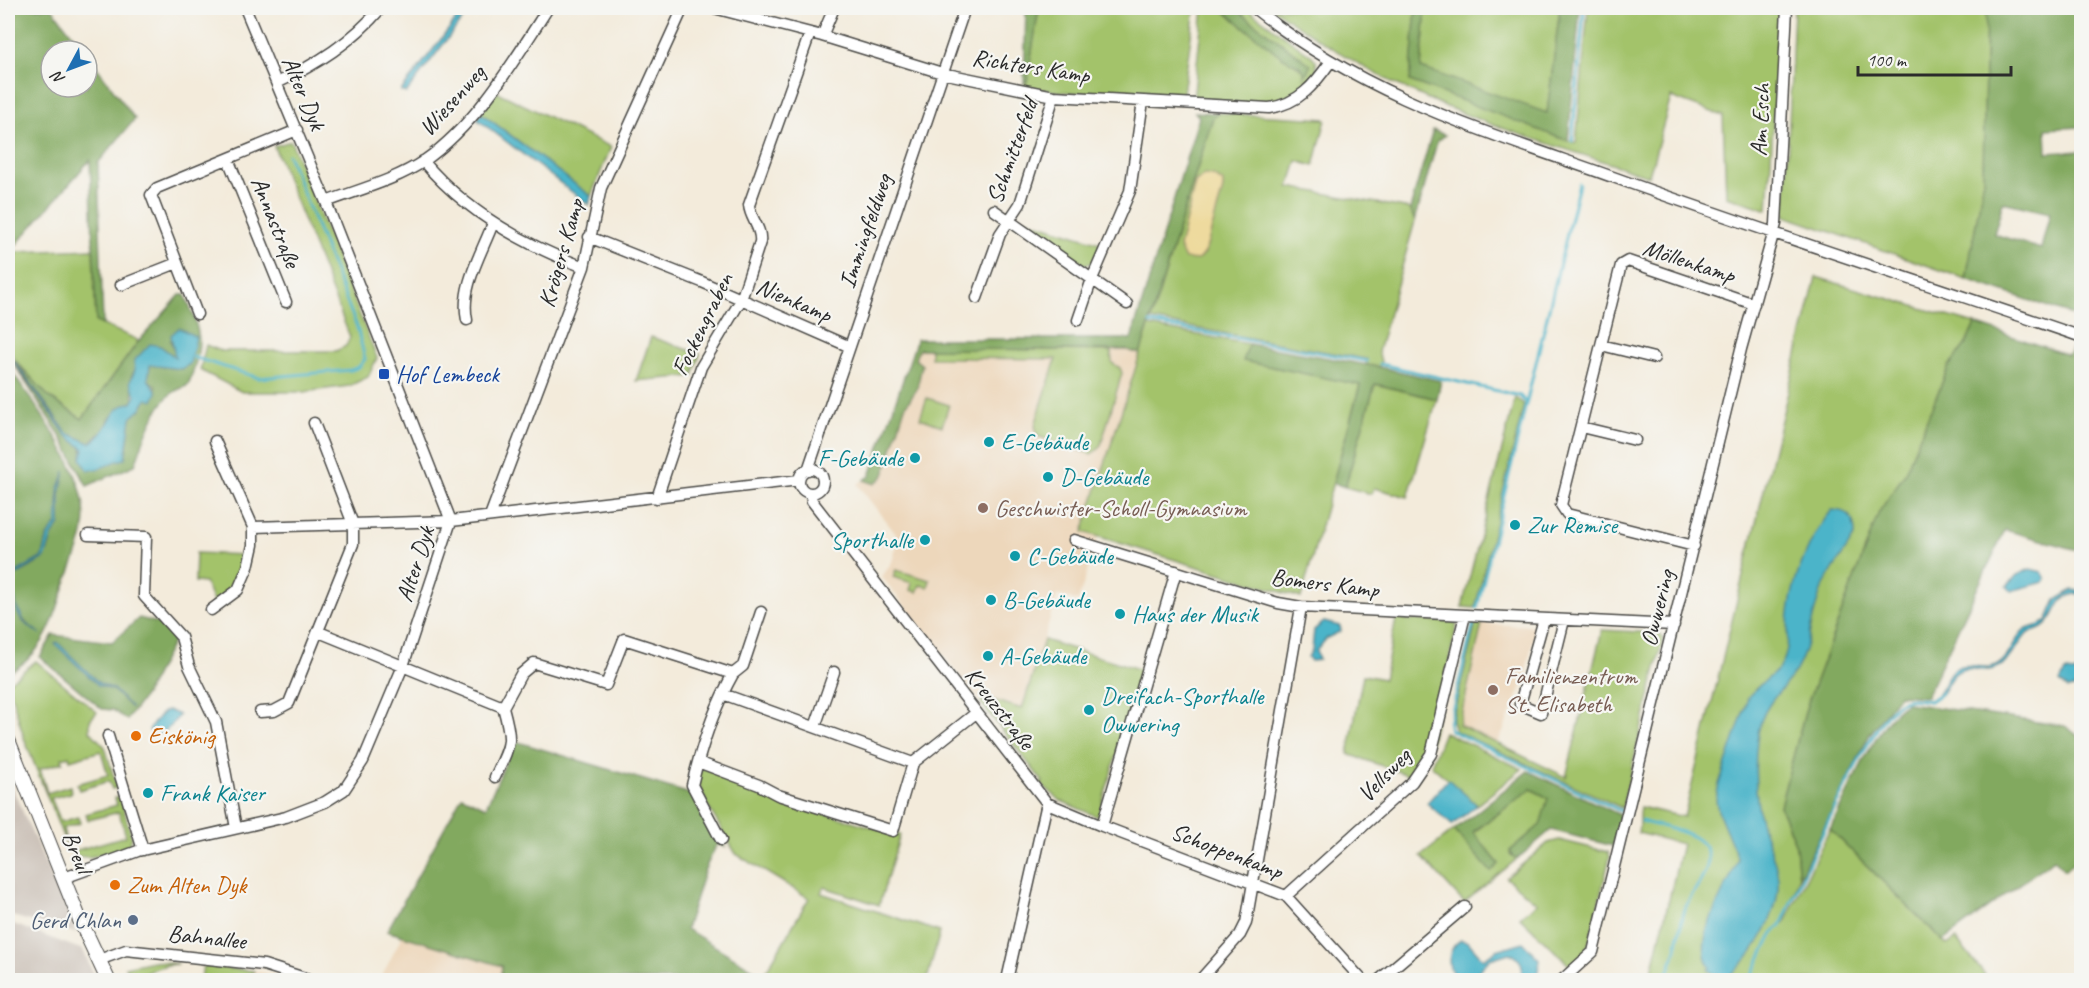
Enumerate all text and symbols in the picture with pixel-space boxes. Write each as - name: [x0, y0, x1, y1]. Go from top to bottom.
- north arrow: [39, 39, 99, 99]
- scale bar: [1858, 39, 2011, 77]
- street label: Richters Kamp: [970, 42, 1093, 90]
- text: 100 m: [1867, 49, 1908, 71]
- street label: Alter Dyk: [275, 52, 334, 137]
- street label: Wiesenweg: [412, 57, 493, 142]
- text: N: [46, 66, 69, 88]
- street label: Am Esch: [1743, 81, 1777, 157]
- street label: Schmitterfeld: [979, 91, 1046, 207]
- street label: Immingfeldweg: [832, 169, 899, 292]
- street label: Annastraße: [244, 172, 309, 274]
- street label: Krögers Kamp: [531, 193, 591, 311]
- street label: Möllenkamp: [1639, 232, 1740, 290]
- street label: Fockengraben: [664, 267, 740, 380]
- street label: Nienkamp: [752, 271, 837, 330]
- place label: Hof Lembeck: [396, 359, 501, 389]
- marker: Hof Lembeck: [377, 367, 391, 381]
- place label: E-Gebäude: [1001, 427, 1090, 457]
- marker: E-Gebäude: [982, 435, 996, 449]
- place label: F-Gebäude: [818, 443, 905, 473]
- marker: F-Gebäude: [908, 451, 922, 465]
- place label: D-Gebäude: [1060, 462, 1150, 492]
- marker: D-Gebäude: [1041, 470, 1055, 484]
- place label: Geschwister-Scholl-Gymnasium: [995, 493, 1248, 523]
- marker: Geschwister-Scholl-Gymnasium: [976, 501, 990, 515]
- place label: Zur Remise: [1527, 510, 1619, 540]
- marker: Zur Remise: [1508, 518, 1522, 532]
- street label: Alter Dyk: [389, 520, 442, 605]
- place label: Sporthalle: [831, 525, 915, 555]
- marker: Sporthalle: [918, 533, 932, 547]
- place label: C-Gebäude: [1027, 541, 1115, 571]
- marker: C-Gebäude: [1008, 549, 1022, 563]
- street label: Bomers Kamp: [1269, 562, 1382, 605]
- street label: Owwering: [1633, 565, 1681, 649]
- place label: B-Gebäude: [1003, 585, 1092, 615]
- marker: B-Gebäude: [984, 593, 998, 607]
- place label: Haus der Musik: [1132, 599, 1260, 629]
- marker: Haus der Musik: [1113, 607, 1127, 621]
- place label: A-Gebäude: [1000, 641, 1089, 671]
- marker: A-Gebäude: [981, 649, 995, 663]
- street label: Kreuzstraße: [958, 661, 1043, 757]
- place label: Familienzentrum St. Elisabeth: [1505, 661, 1638, 719]
- place label: Dreifach-Sporthalle Owwering: [1101, 681, 1265, 739]
- marker: Familienzentrum St. Elisabeth: [1486, 683, 1500, 697]
- marker: Dreifach-Sporthalle Owwering: [1082, 703, 1096, 717]
- place label: Eiskönig: [148, 721, 217, 751]
- marker: Eiskönig: [129, 729, 143, 743]
- street label: Vellsweg: [1351, 740, 1419, 808]
- place label: Frank Kaiser: [160, 778, 267, 808]
- marker: Frank Kaiser: [141, 786, 155, 800]
- street label: Schoppenkamp: [1167, 816, 1289, 887]
- street label: Breul: [55, 827, 100, 881]
- place label: Zum Alten Dyk: [127, 870, 248, 900]
- marker: Zum Alten Dyk: [108, 878, 122, 892]
- place label: Gerd Chlan: [30, 905, 121, 935]
- marker: Gerd Chlan: [126, 913, 140, 927]
- street label: Bahnallee: [167, 918, 250, 956]

